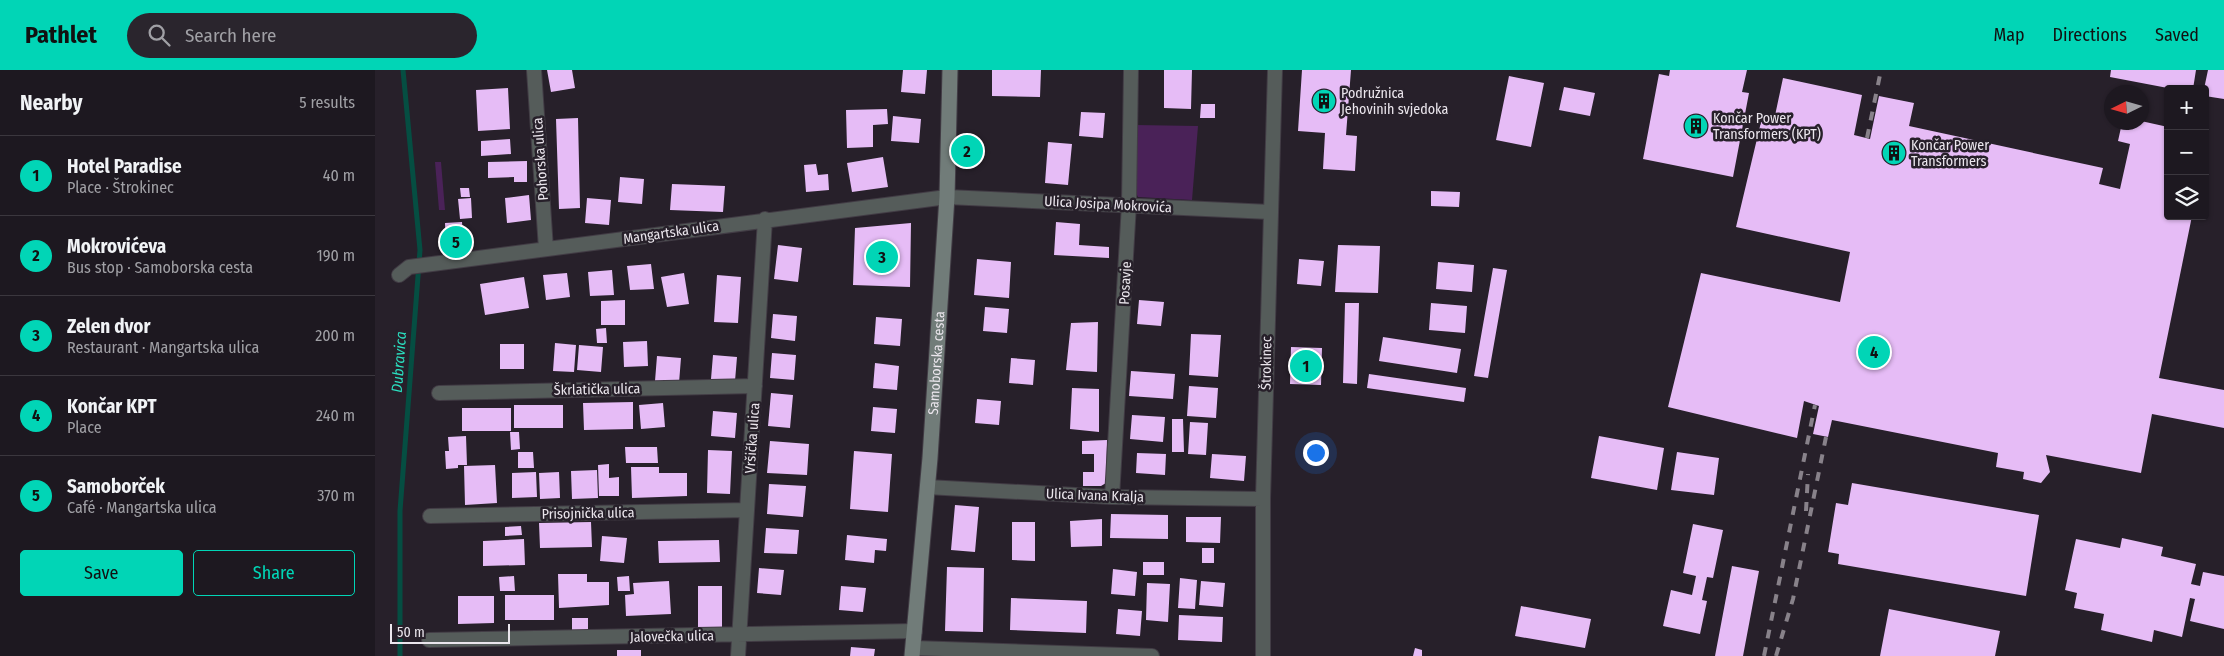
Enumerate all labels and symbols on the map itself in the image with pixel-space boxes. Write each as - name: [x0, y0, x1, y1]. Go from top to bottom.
- place label: Podružnica Jehovinih svjedoka: [1341, 85, 1448, 118]
- north arrow: [2104, 85, 2149, 130]
- building icon: Podružnica Jehovinih svjedoka: [1311, 88, 1337, 114]
- place label: Končar Power Transformers (KPT): [1713, 110, 1821, 143]
- building icon: Končar Power Transformers (KPT): [1683, 113, 1709, 139]
- street label: Pohorska ulica: [529, 117, 552, 201]
- pin: 2: [951, 132, 983, 170]
- place label: Končar Power Transformers: [1911, 137, 1989, 170]
- building icon: Končar Power Transformers: [1881, 140, 1907, 166]
- street label: Ulica Josipa Mokrovića: [1044, 193, 1172, 216]
- street label: Mangartska ulica: [622, 217, 720, 248]
- pin: 5: [440, 223, 472, 261]
- pin: 3: [866, 238, 898, 276]
- street label: Posavje: [1116, 261, 1135, 305]
- street label: Samoborska cesta: [925, 310, 949, 415]
- water label: Dubravica: [388, 331, 410, 393]
- pin: 4: [1858, 333, 1890, 371]
- street label: Štrokinec: [1257, 336, 1275, 390]
- pin: 1: [1290, 347, 1322, 385]
- street label: Škrlatička ulica: [554, 379, 641, 399]
- street label: Vršička ulica: [742, 402, 763, 474]
- your location: [1303, 440, 1329, 466]
- street label: Ulica Ivana Kralja: [1046, 485, 1144, 506]
- street label: Prisojnička ulica: [541, 504, 635, 523]
- scale bar: [390, 621, 510, 644]
- street label: Jalovečka ulica: [630, 627, 714, 646]

